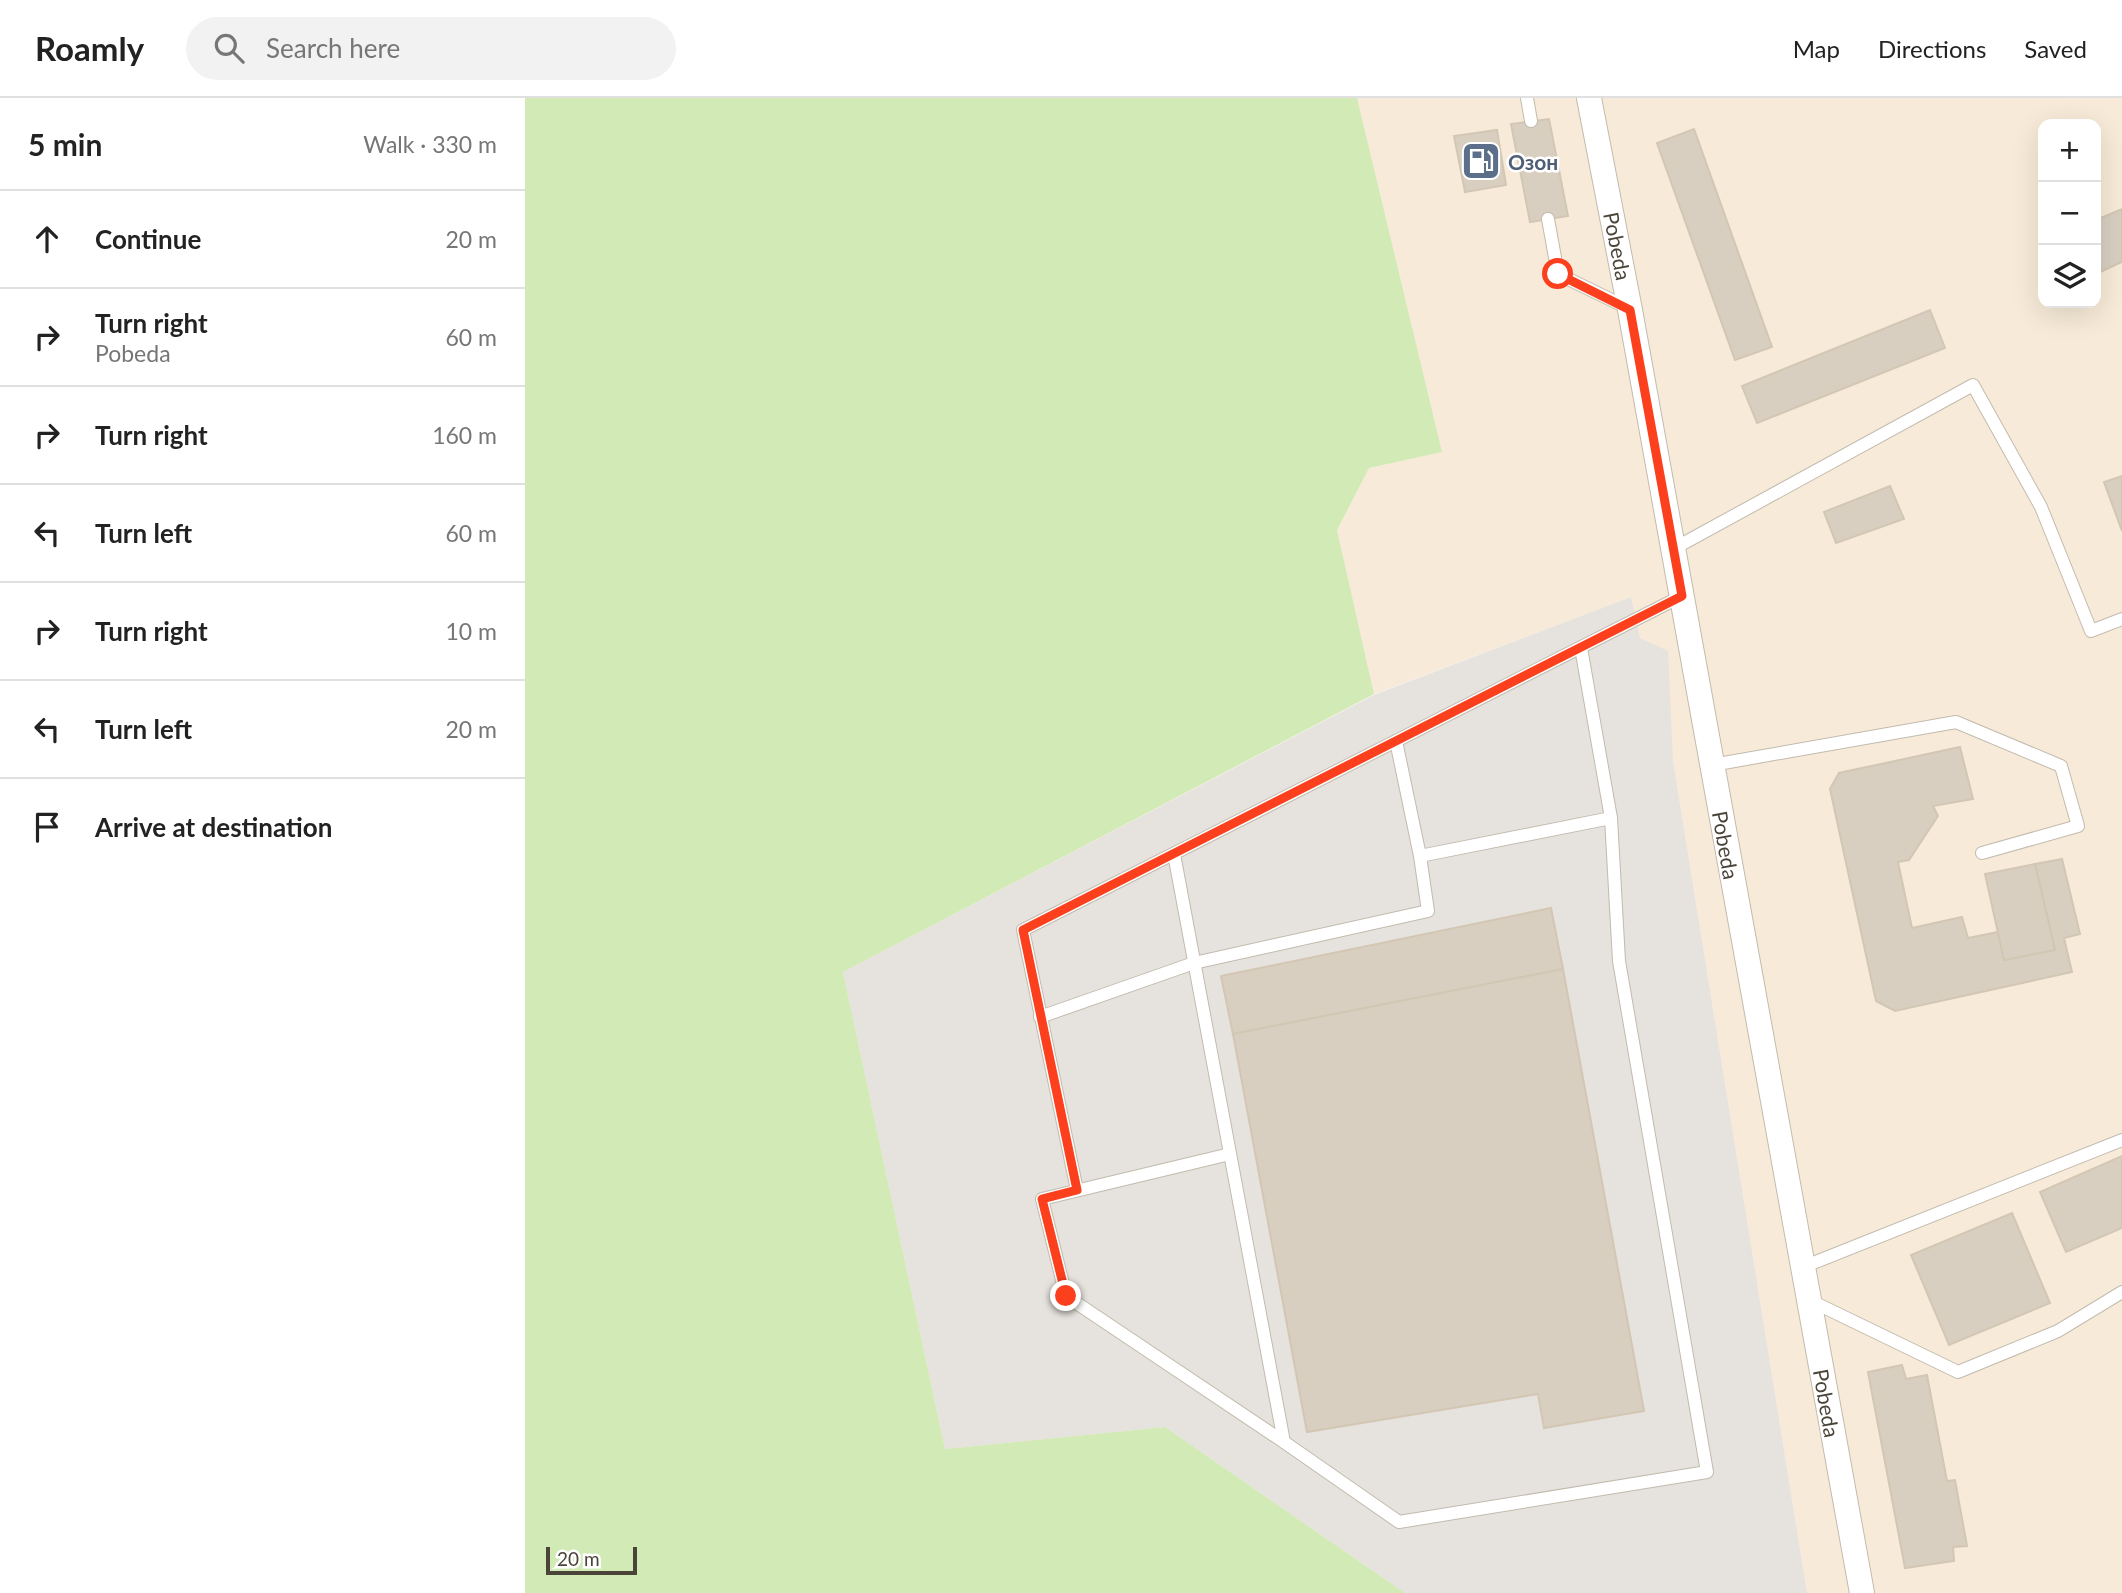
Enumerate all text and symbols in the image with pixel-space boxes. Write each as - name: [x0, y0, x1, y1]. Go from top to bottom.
- search box: [186, 17, 676, 80]
- text: Roamly: [35, 28, 144, 68]
- icon: search: [210, 29, 248, 67]
- text: Search here: [266, 32, 400, 64]
- text: Map: [1793, 34, 1840, 63]
- text: Directions: [1878, 34, 1986, 63]
- text: Saved: [2024, 34, 2087, 63]
- map controls: [2038, 119, 2101, 308]
- button: +: [2038, 119, 2101, 182]
- text: 5 min: [28, 126, 102, 162]
- text: Walk · 330 m: [363, 130, 497, 158]
- fuel station icon: Озон: [1460, 140, 1502, 182]
- place label: Озон: [1508, 149, 1558, 174]
- button: −: [2038, 182, 2101, 245]
- street label: Pobeda: [1599, 210, 1637, 282]
- icon: ahead: [28, 220, 66, 258]
- text: Continue: [95, 223, 201, 255]
- text: 20 m: [446, 225, 497, 253]
- button: layers: [2038, 245, 2101, 308]
- route start: [1542, 258, 1573, 289]
- text: Turn right: [95, 307, 208, 339]
- icon: right: [28, 318, 66, 356]
- text: 60 m: [446, 323, 497, 351]
- text: Pobeda: [95, 339, 171, 367]
- icon: right: [28, 416, 66, 454]
- text: Turn right: [95, 419, 208, 451]
- text: 160 m: [432, 421, 497, 449]
- icon: left: [28, 514, 66, 552]
- text: Turn left: [95, 517, 192, 549]
- text: 60 m: [446, 519, 497, 547]
- icon: right: [28, 612, 66, 650]
- text: Turn right: [95, 615, 208, 647]
- text: 10 m: [446, 617, 497, 645]
- icon: left: [28, 710, 66, 748]
- text: Turn left: [95, 713, 192, 745]
- text: 20 m: [446, 715, 497, 743]
- icon: arrive: [28, 808, 66, 846]
- street label: Pobeda: [1708, 809, 1744, 881]
- text: Arrive at destination: [95, 811, 332, 843]
- route end: [1050, 1280, 1081, 1311]
- street label: Pobeda: [1809, 1367, 1845, 1439]
- scale bar: [546, 1544, 637, 1576]
- text: 20 m: [557, 1547, 600, 1570]

